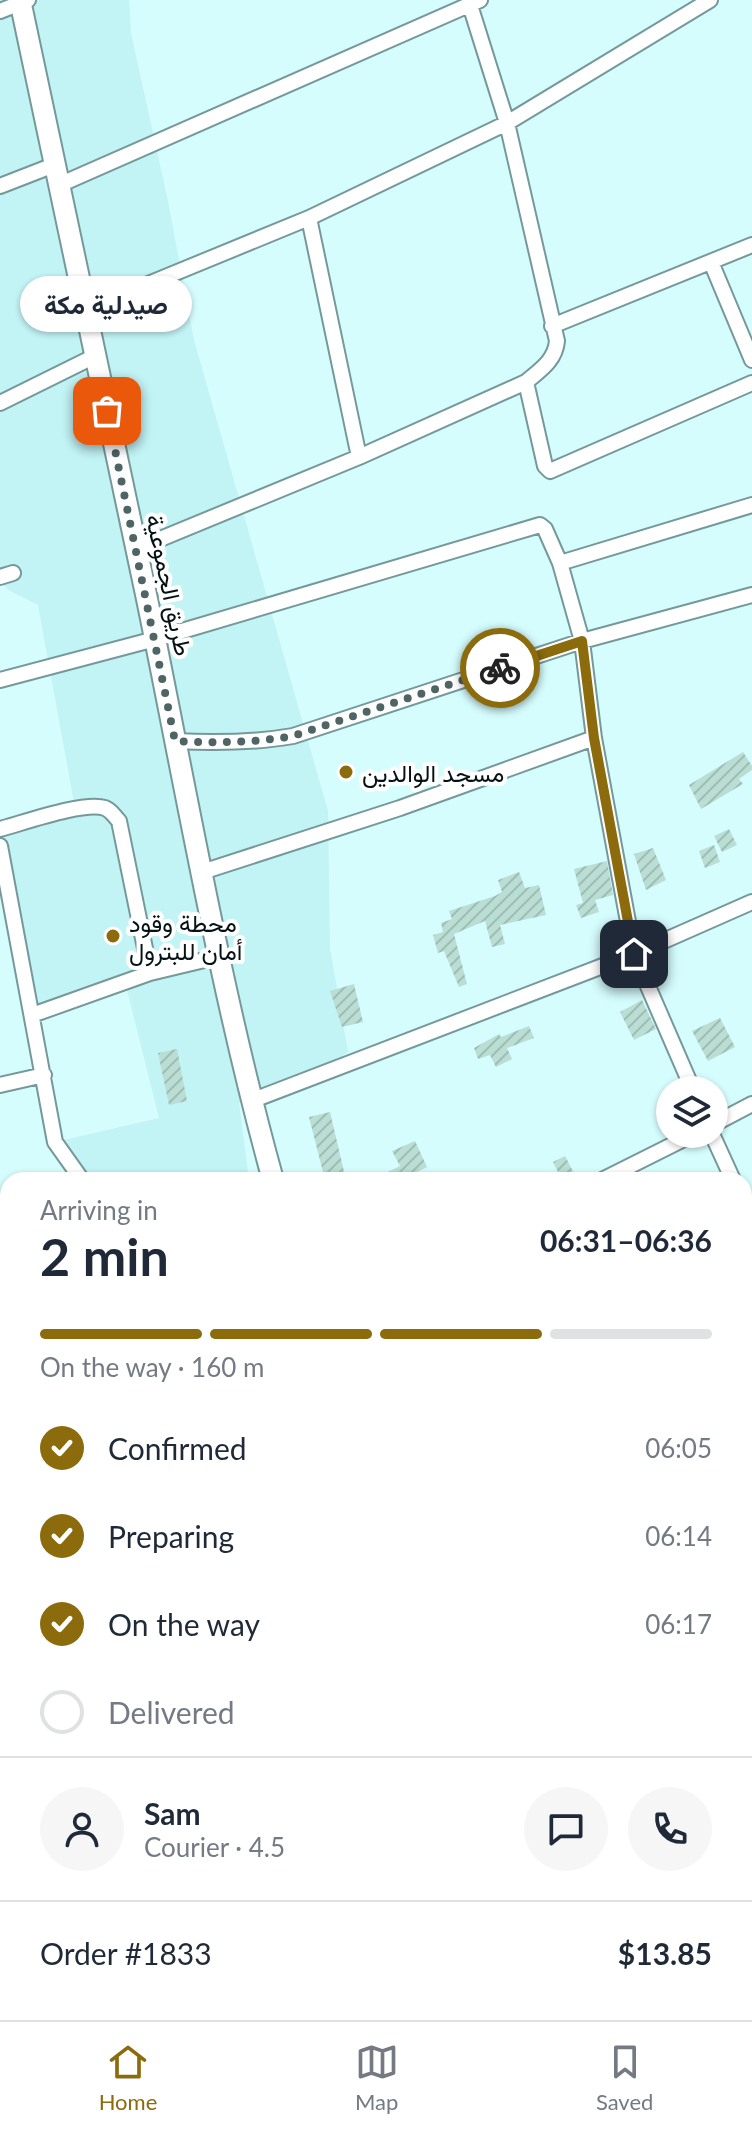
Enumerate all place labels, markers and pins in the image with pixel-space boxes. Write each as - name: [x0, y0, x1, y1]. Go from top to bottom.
- callout: صيدلية مكة: [21, 275, 193, 331]
- pin: [73, 377, 141, 445]
- place label: مسجد الوالدين: [362, 758, 504, 789]
- marker: مسجد الوالدين: [337, 763, 355, 781]
- place label: محطة وقود أمان للبترول: [129, 908, 243, 967]
- pin: [600, 920, 668, 988]
- marker: محطة وقود أمان للبترول: [104, 927, 122, 945]

